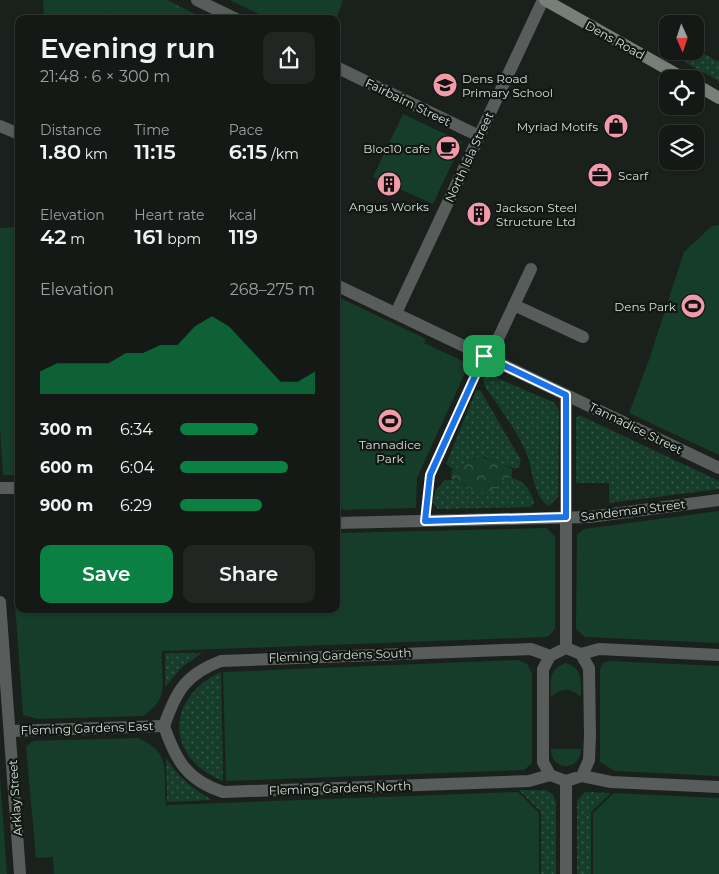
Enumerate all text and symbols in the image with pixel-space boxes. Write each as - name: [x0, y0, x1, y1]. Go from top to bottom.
- north arrow: [659, 15, 704, 60]
- map controls: [659, 15, 704, 170]
- street label: Dens Road: [583, 18, 647, 62]
- text: Evening run: [40, 31, 215, 65]
- button: share: [263, 32, 315, 84]
- text: 21:48 · 6 × 300 m: [40, 67, 170, 86]
- button: locate: [659, 70, 704, 115]
- place label: Dens Road Primary School: [462, 71, 553, 100]
- school or university icon: Dens Road Primary School: [432, 72, 458, 98]
- street label: Fairbairn Street: [363, 75, 453, 129]
- street label: North Isla Street: [442, 109, 496, 204]
- shop icon: Myriad Motifs: [603, 113, 629, 139]
- place label: Myriad Motifs: [517, 119, 598, 134]
- text: Distance: [40, 121, 102, 139]
- text: Time: [134, 121, 169, 139]
- text: Pace: [229, 121, 263, 139]
- button: layers: [659, 125, 704, 170]
- cafe icon: Bloc10 cafe: [435, 135, 461, 161]
- text: 1.80: [40, 139, 81, 164]
- text: 11:15: [134, 139, 176, 164]
- text: 6:15: [229, 139, 267, 164]
- place label: Bloc10 cafe: [363, 141, 430, 156]
- text: km: [81, 145, 108, 163]
- text: /km: [267, 145, 299, 163]
- office icon: Scarf: [587, 162, 613, 188]
- place label: Scarf: [618, 168, 649, 183]
- building icon: Angus Works: [376, 171, 402, 197]
- place label: Angus Works: [349, 199, 429, 214]
- place label: Jackson Steel Structure Ltd: [495, 200, 577, 229]
- building icon: Jackson Steel Structure Ltd: [466, 201, 492, 227]
- text: Elevation: [40, 206, 105, 224]
- text: Heart rate: [134, 206, 205, 224]
- text: kcal: [229, 206, 257, 224]
- text: 42: [40, 224, 66, 249]
- text: 161: [134, 224, 164, 249]
- text: 119: [229, 224, 258, 249]
- text: m: [66, 230, 85, 248]
- text: bpm: [164, 230, 201, 248]
- text: Elevation: [40, 280, 114, 299]
- text: 268–275 m: [230, 280, 315, 299]
- sports icon: Dens Park: [680, 293, 706, 319]
- place label: Dens Park: [614, 299, 677, 314]
- pin: [463, 335, 505, 377]
- icon: arrive: [470, 342, 498, 370]
- street label: Tannadice Street: [587, 399, 685, 457]
- sports icon: Tannadice Park: [377, 408, 403, 434]
- text: 300 m: [40, 420, 93, 439]
- text: 6:34: [120, 420, 153, 439]
- place label: Tannadice Park: [359, 437, 421, 466]
- text: 600 m: [40, 458, 93, 477]
- text: 6:04: [120, 458, 154, 477]
- text: 900 m: [40, 496, 93, 515]
- text: 6:29: [120, 496, 152, 515]
- street label: Sandeman Street: [580, 496, 686, 524]
- button: Save: [40, 545, 173, 603]
- button: Share: [183, 545, 315, 603]
- street label: Fleming Gardens South: [268, 645, 412, 665]
- street label: Fleming Gardens East: [20, 718, 154, 738]
- street label: Arklay Street: [5, 759, 25, 837]
- street label: Fleming Gardens North: [269, 778, 411, 798]

